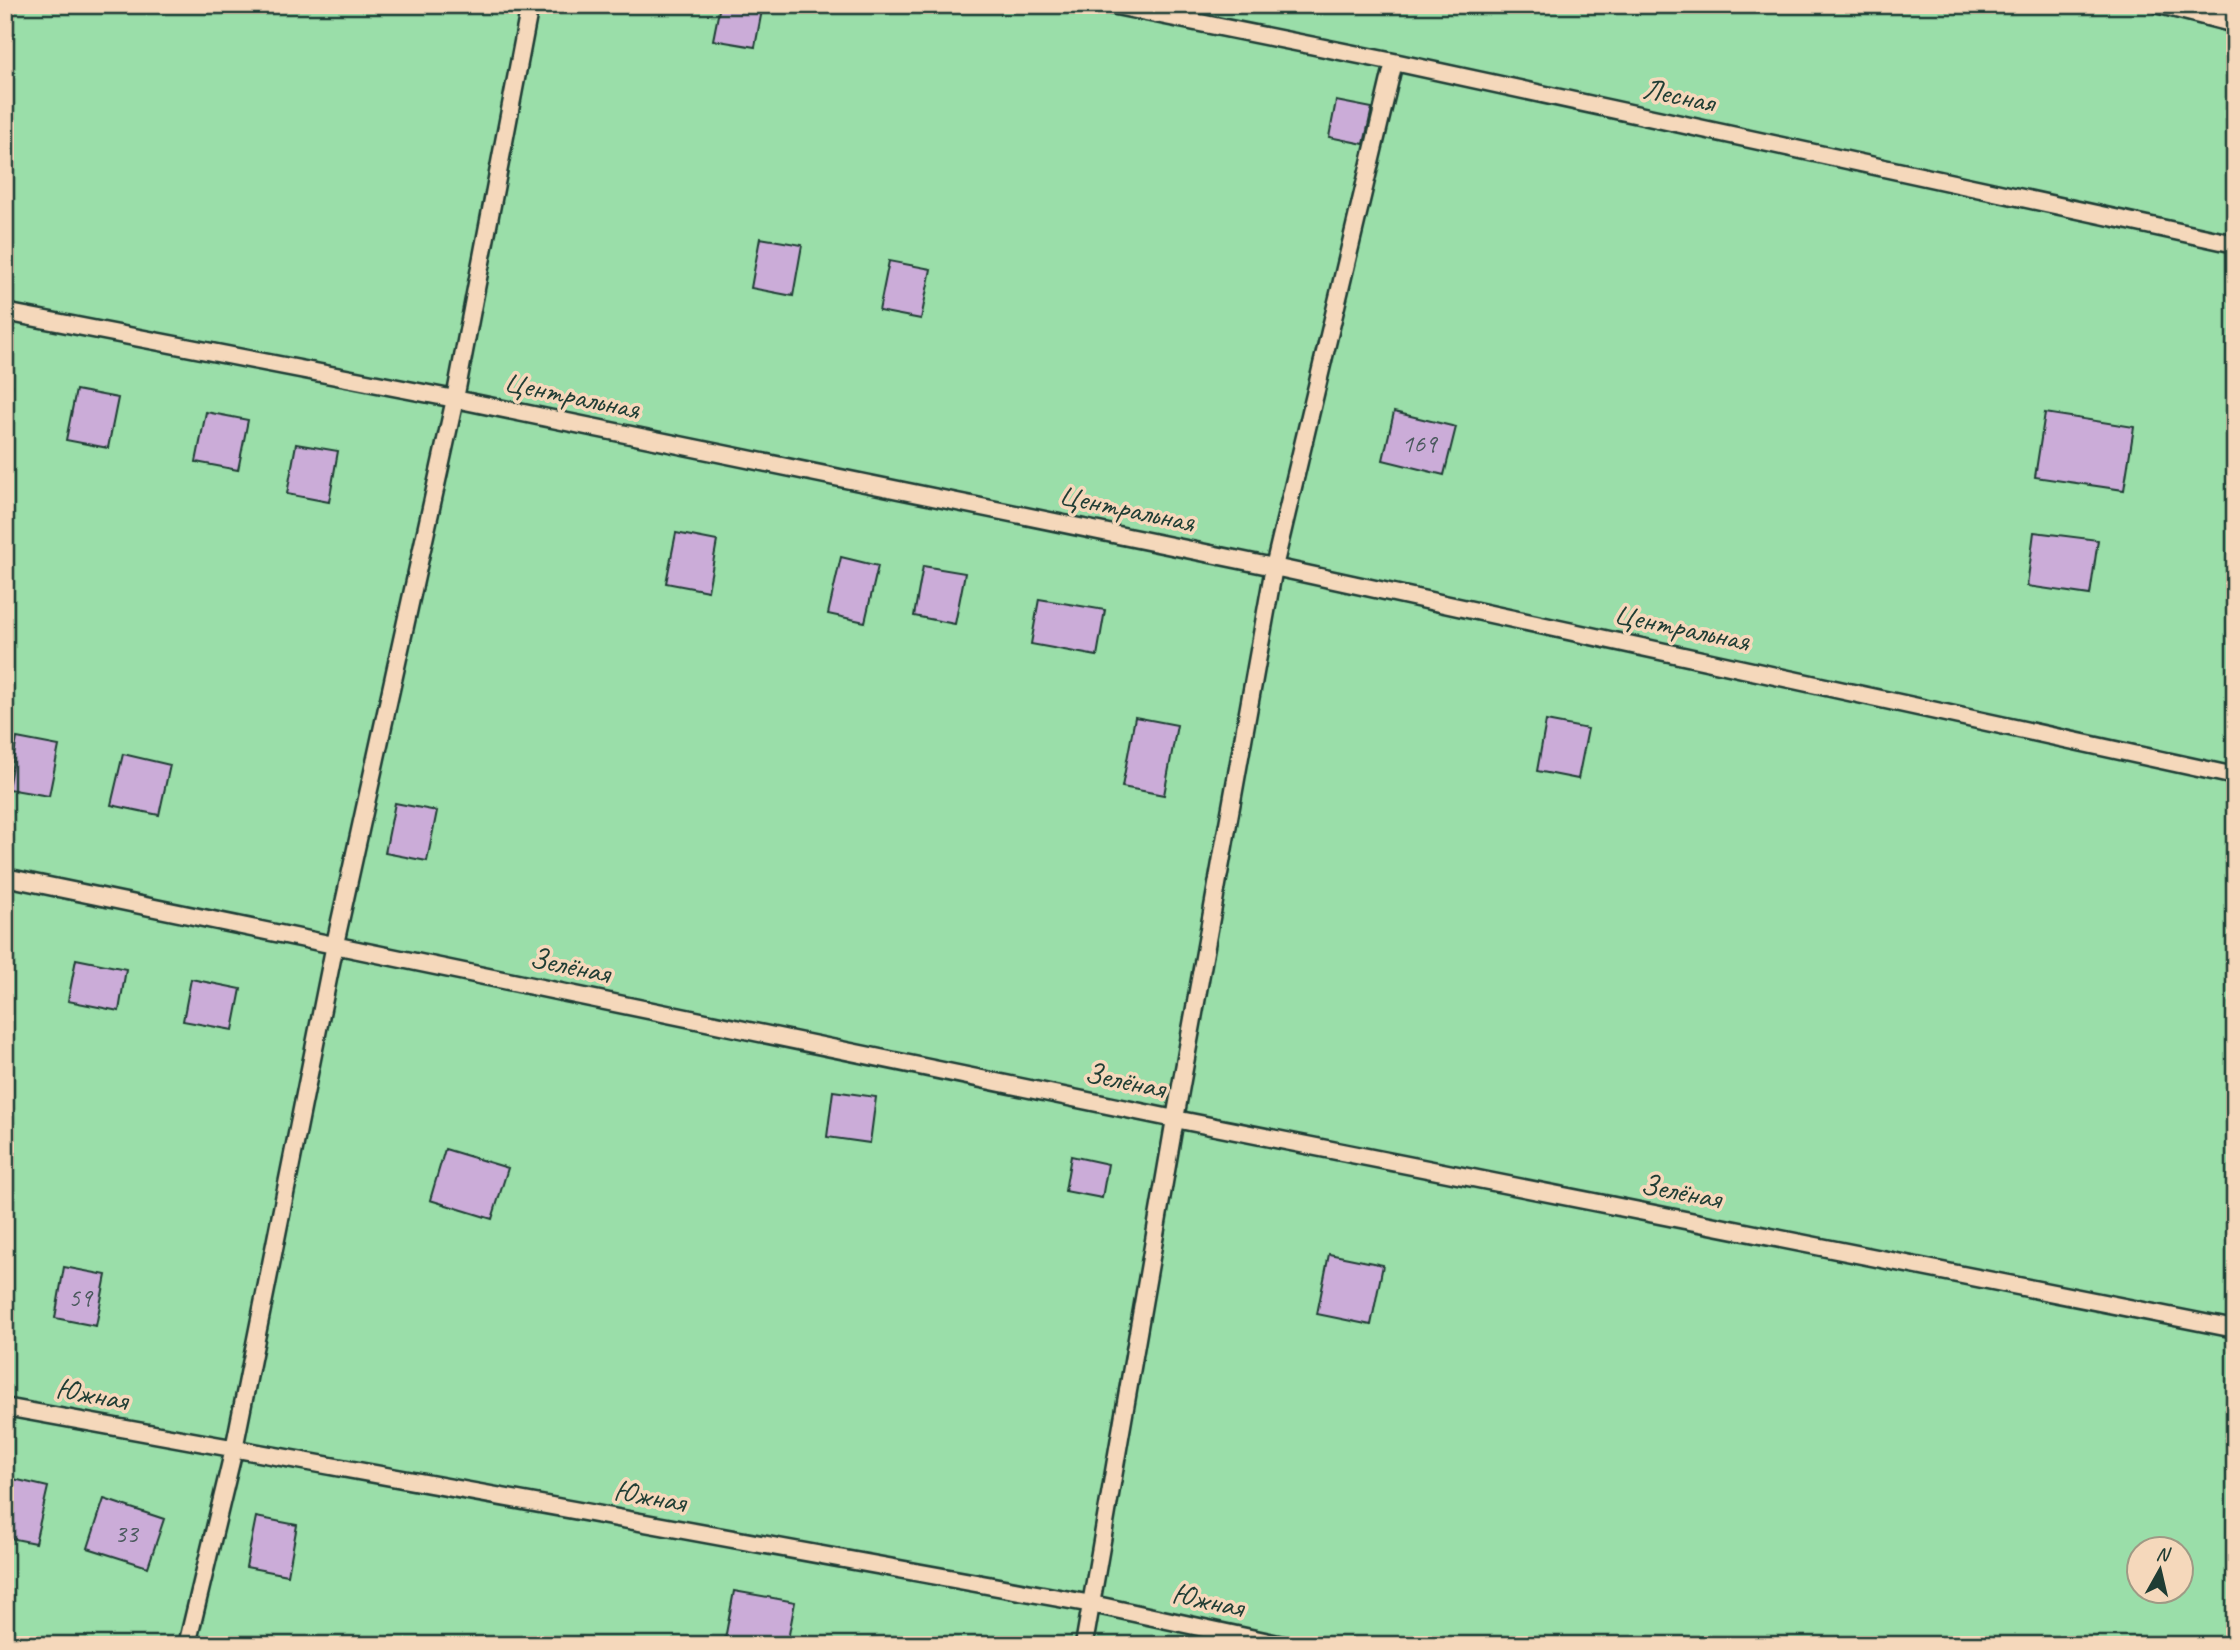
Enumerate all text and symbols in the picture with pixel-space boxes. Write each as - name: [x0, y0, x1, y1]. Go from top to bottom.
- street label: Лесная: [1640, 69, 1721, 122]
- street label: Центральная: [501, 362, 644, 428]
- house number: 169: [1401, 427, 1439, 460]
- street label: Центральная: [1056, 475, 1199, 541]
- street label: Центральная: [1611, 594, 1754, 660]
- street label: Зелёная: [526, 938, 616, 993]
- street label: Зелёная: [1081, 1053, 1171, 1108]
- street label: Зелёная: [1638, 1165, 1727, 1218]
- house number: 59: [68, 1281, 94, 1314]
- street label: Южная: [53, 1369, 133, 1419]
- street label: Южная: [611, 1471, 691, 1521]
- house number: 33: [114, 1517, 140, 1550]
- north arrow: [2124, 1534, 2194, 1604]
- text: N: [2155, 1541, 2173, 1567]
- street label: Южная: [1169, 1574, 1250, 1627]

